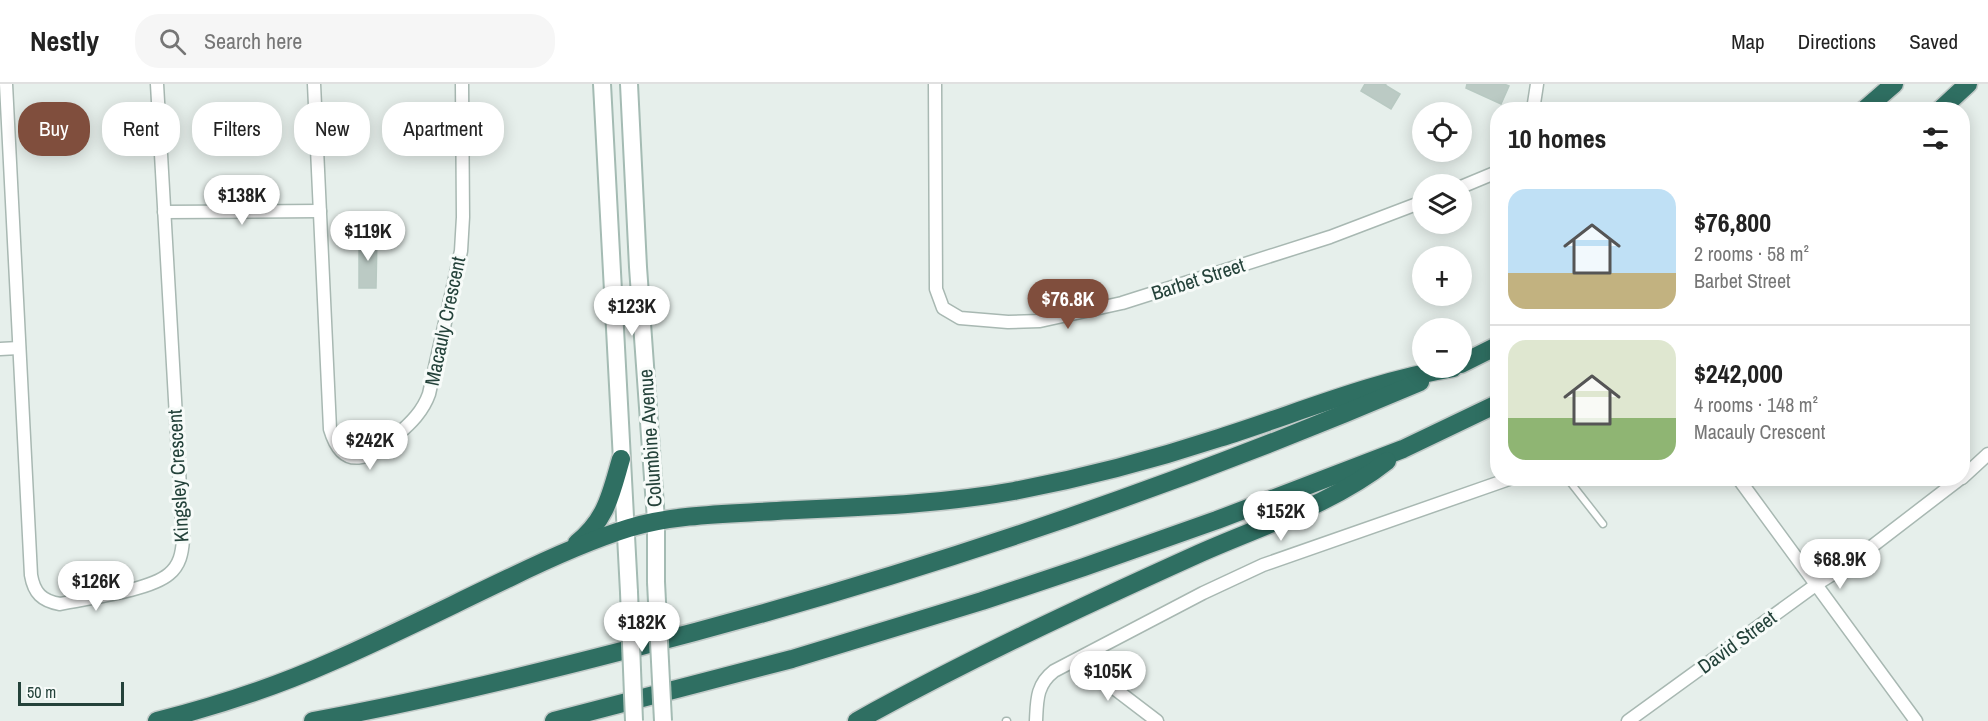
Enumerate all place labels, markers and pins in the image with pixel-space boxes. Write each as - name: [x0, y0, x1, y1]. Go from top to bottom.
- pin: $138K: [200, 175, 284, 226]
- pin: $119K: [326, 211, 410, 262]
- pin: $76.8K: [1019, 279, 1117, 330]
- pin: $123K: [590, 286, 674, 337]
- pin: $242K: [328, 420, 412, 471]
- pin: $152K: [1239, 491, 1323, 542]
- pin: $68.9K: [1791, 539, 1889, 590]
- pin: $126K: [54, 561, 138, 612]
- pin: $182K: [600, 602, 684, 653]
- pin: $105K: [1066, 651, 1150, 702]

